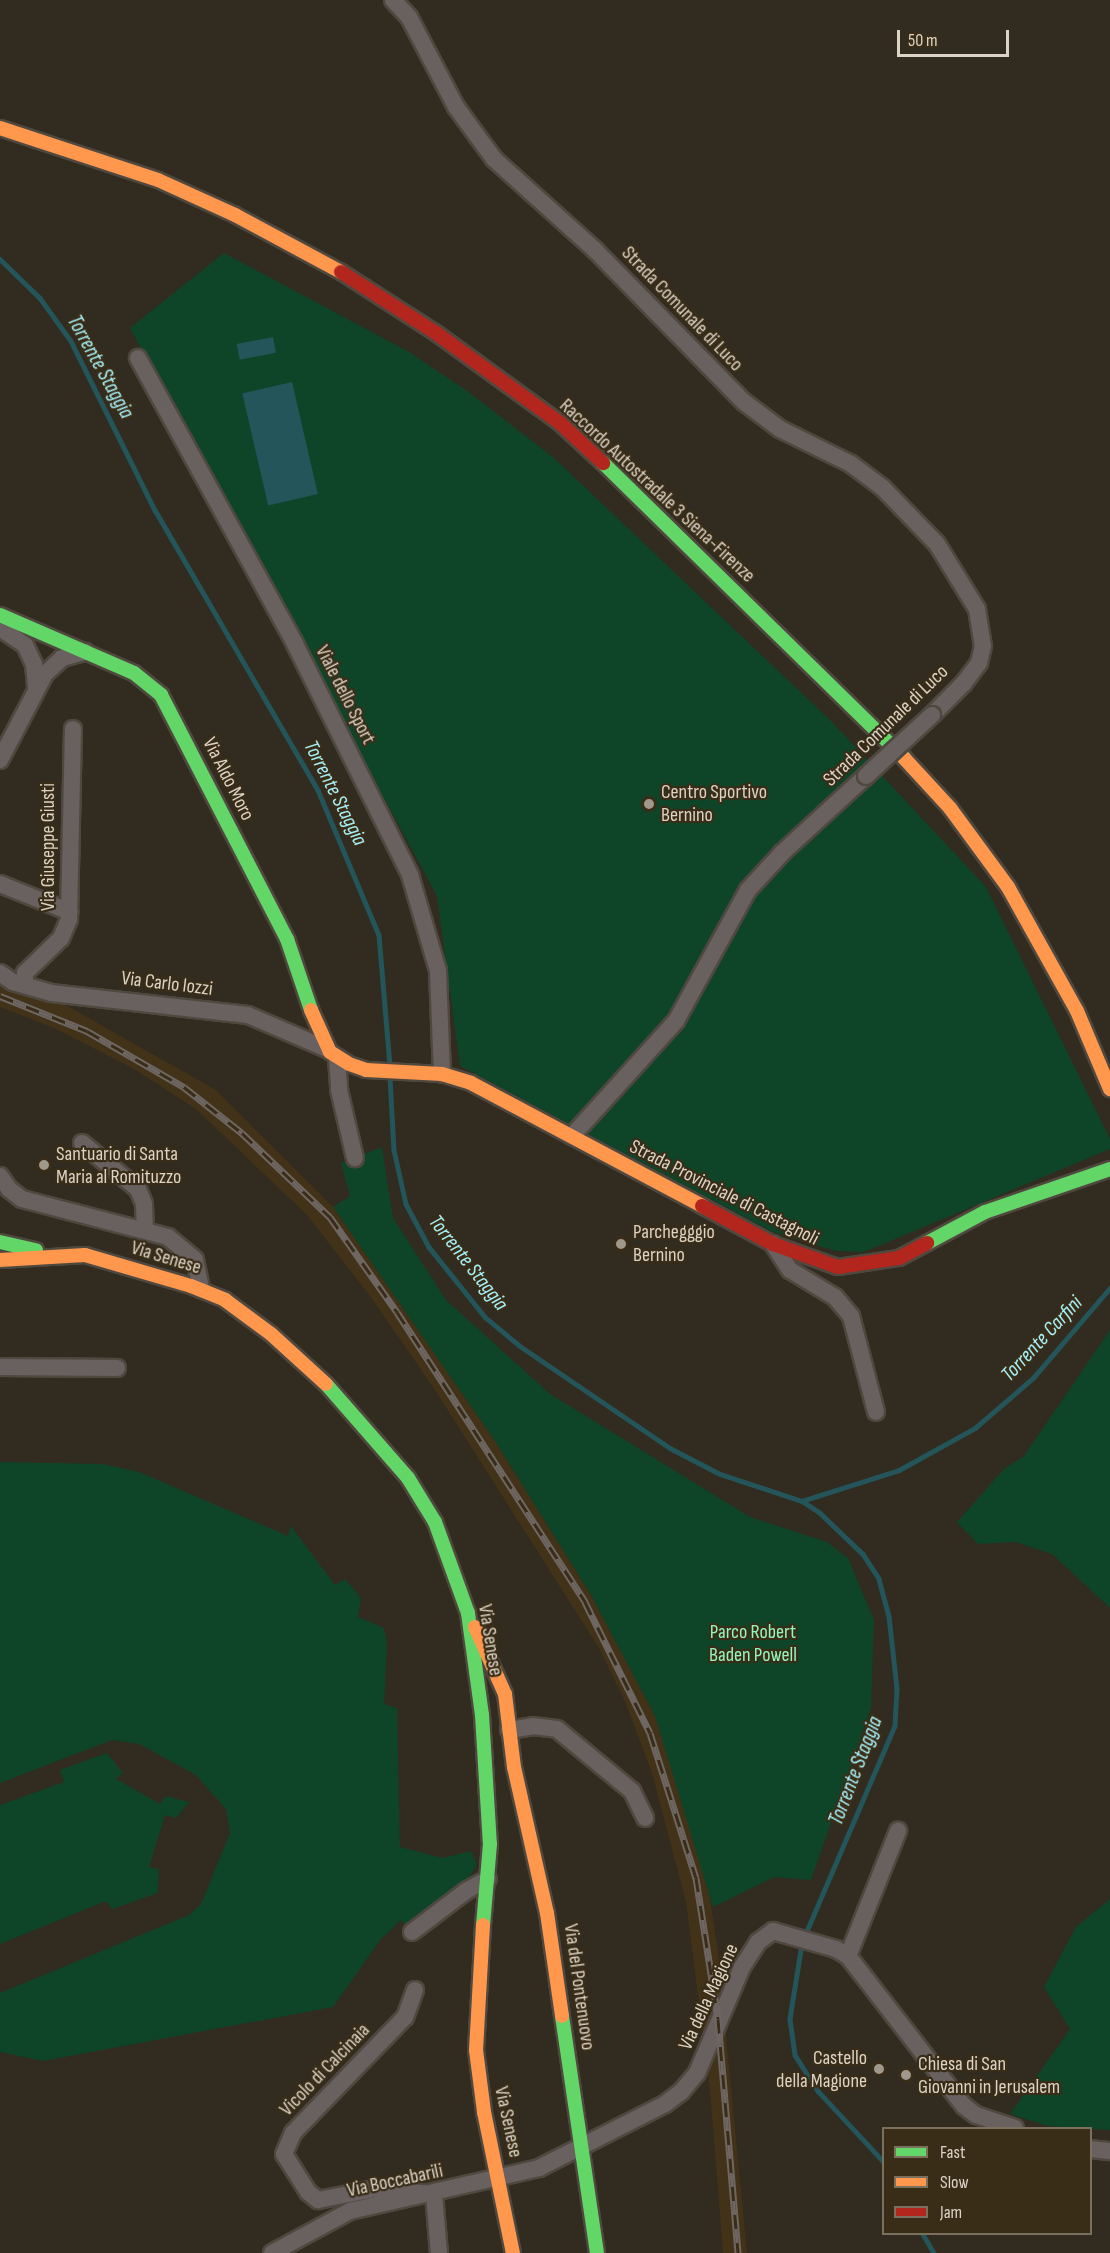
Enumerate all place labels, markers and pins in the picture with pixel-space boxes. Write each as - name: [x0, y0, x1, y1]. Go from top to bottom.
- place label: Centro Sportivo Bernino: [661, 780, 767, 827]
- marker: Centro Sportivo Bernino: [642, 797, 656, 811]
- place label: Santuario di Santa Maria al Romituzzo: [56, 1142, 181, 1189]
- marker: Santuario di Santa Maria al Romituzzo: [37, 1158, 51, 1172]
- place label: Parchegggio Bernino: [633, 1220, 715, 1267]
- marker: Parchegggio Bernino: [614, 1237, 628, 1251]
- place label: Castello della Magione: [776, 2046, 867, 2093]
- place label: Chiesa di San Giovanni in Jerusalem: [918, 2052, 1060, 2099]
- marker: Castello della Magione: [872, 2062, 886, 2076]
- marker: Chiesa di San Giovanni in Jerusalem: [899, 2068, 913, 2082]

